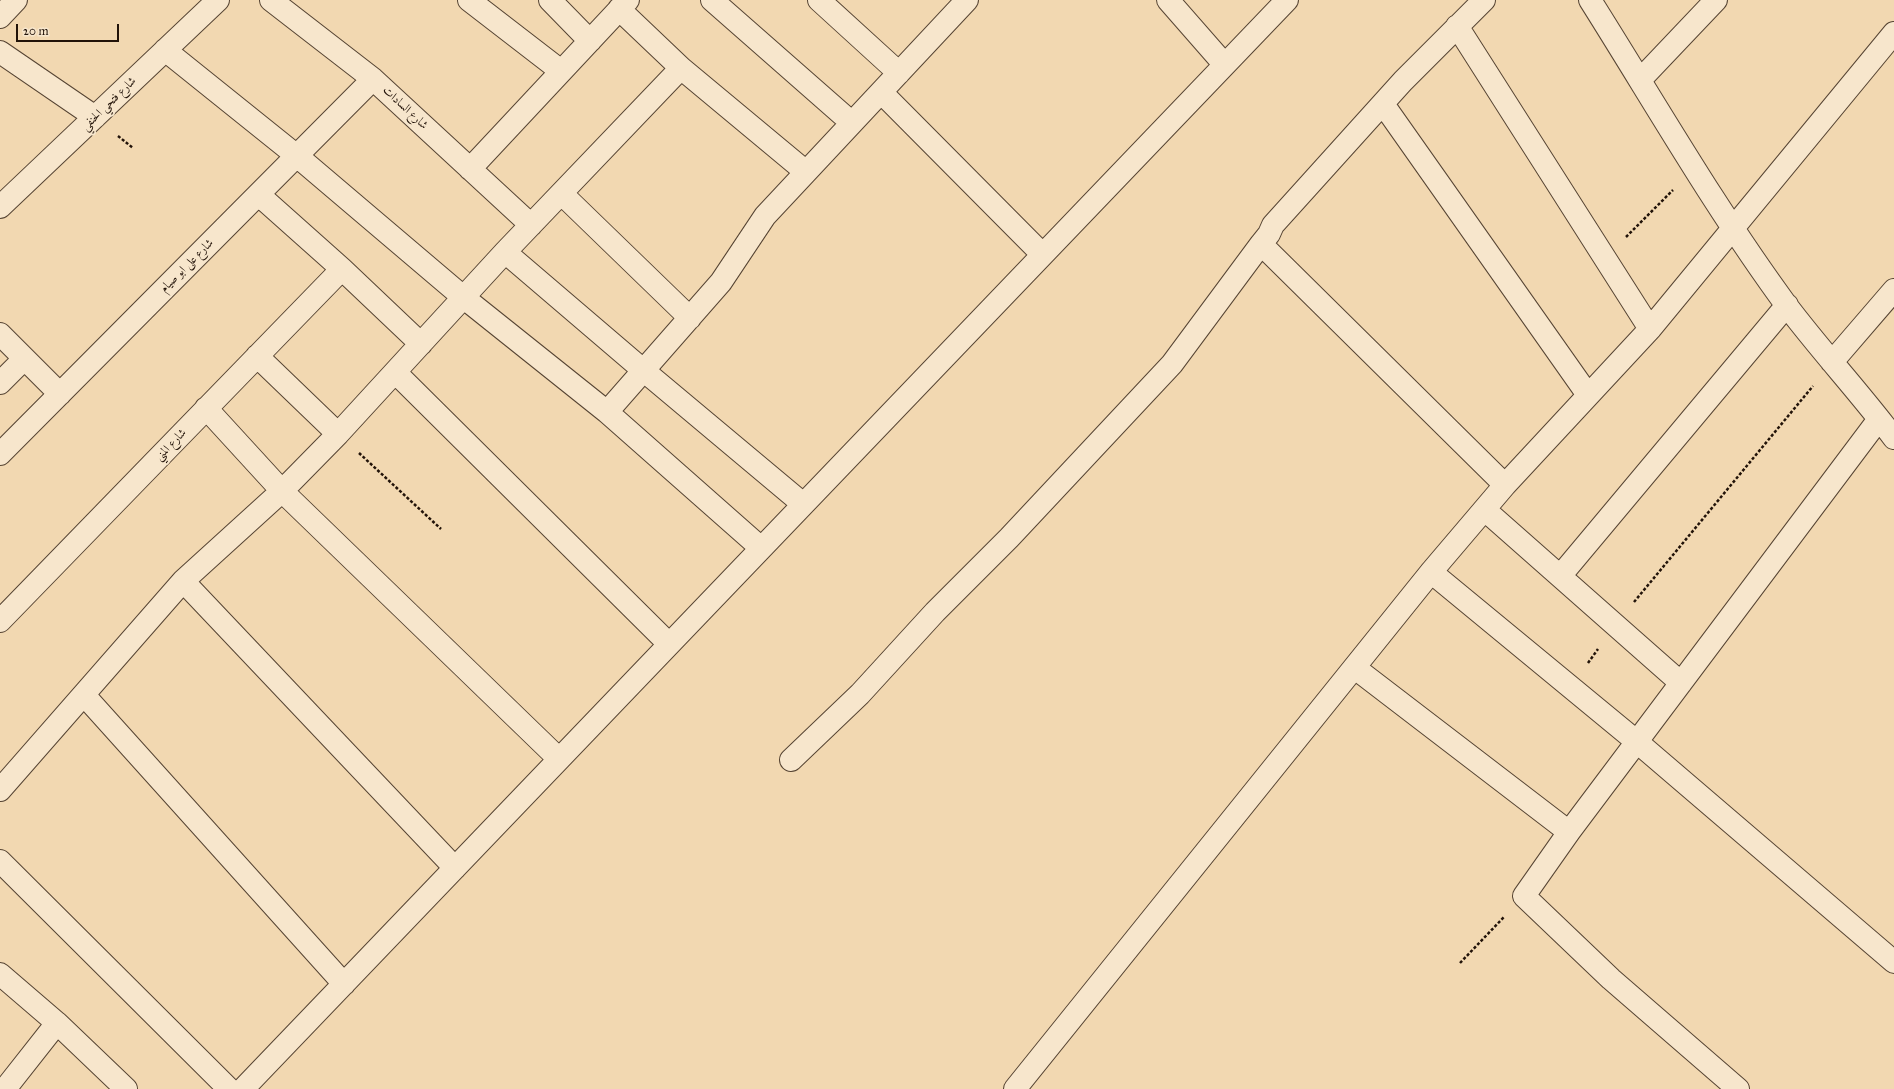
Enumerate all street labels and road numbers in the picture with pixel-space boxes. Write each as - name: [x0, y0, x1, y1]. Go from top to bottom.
- street label: شارع فتحي الحنفي: [79, 74, 139, 134]
- street label: شارع السادات: [379, 83, 431, 133]
- street label: شارع على ابو صيام: [157, 236, 217, 296]
- street label: شارع المني: [152, 426, 190, 464]

